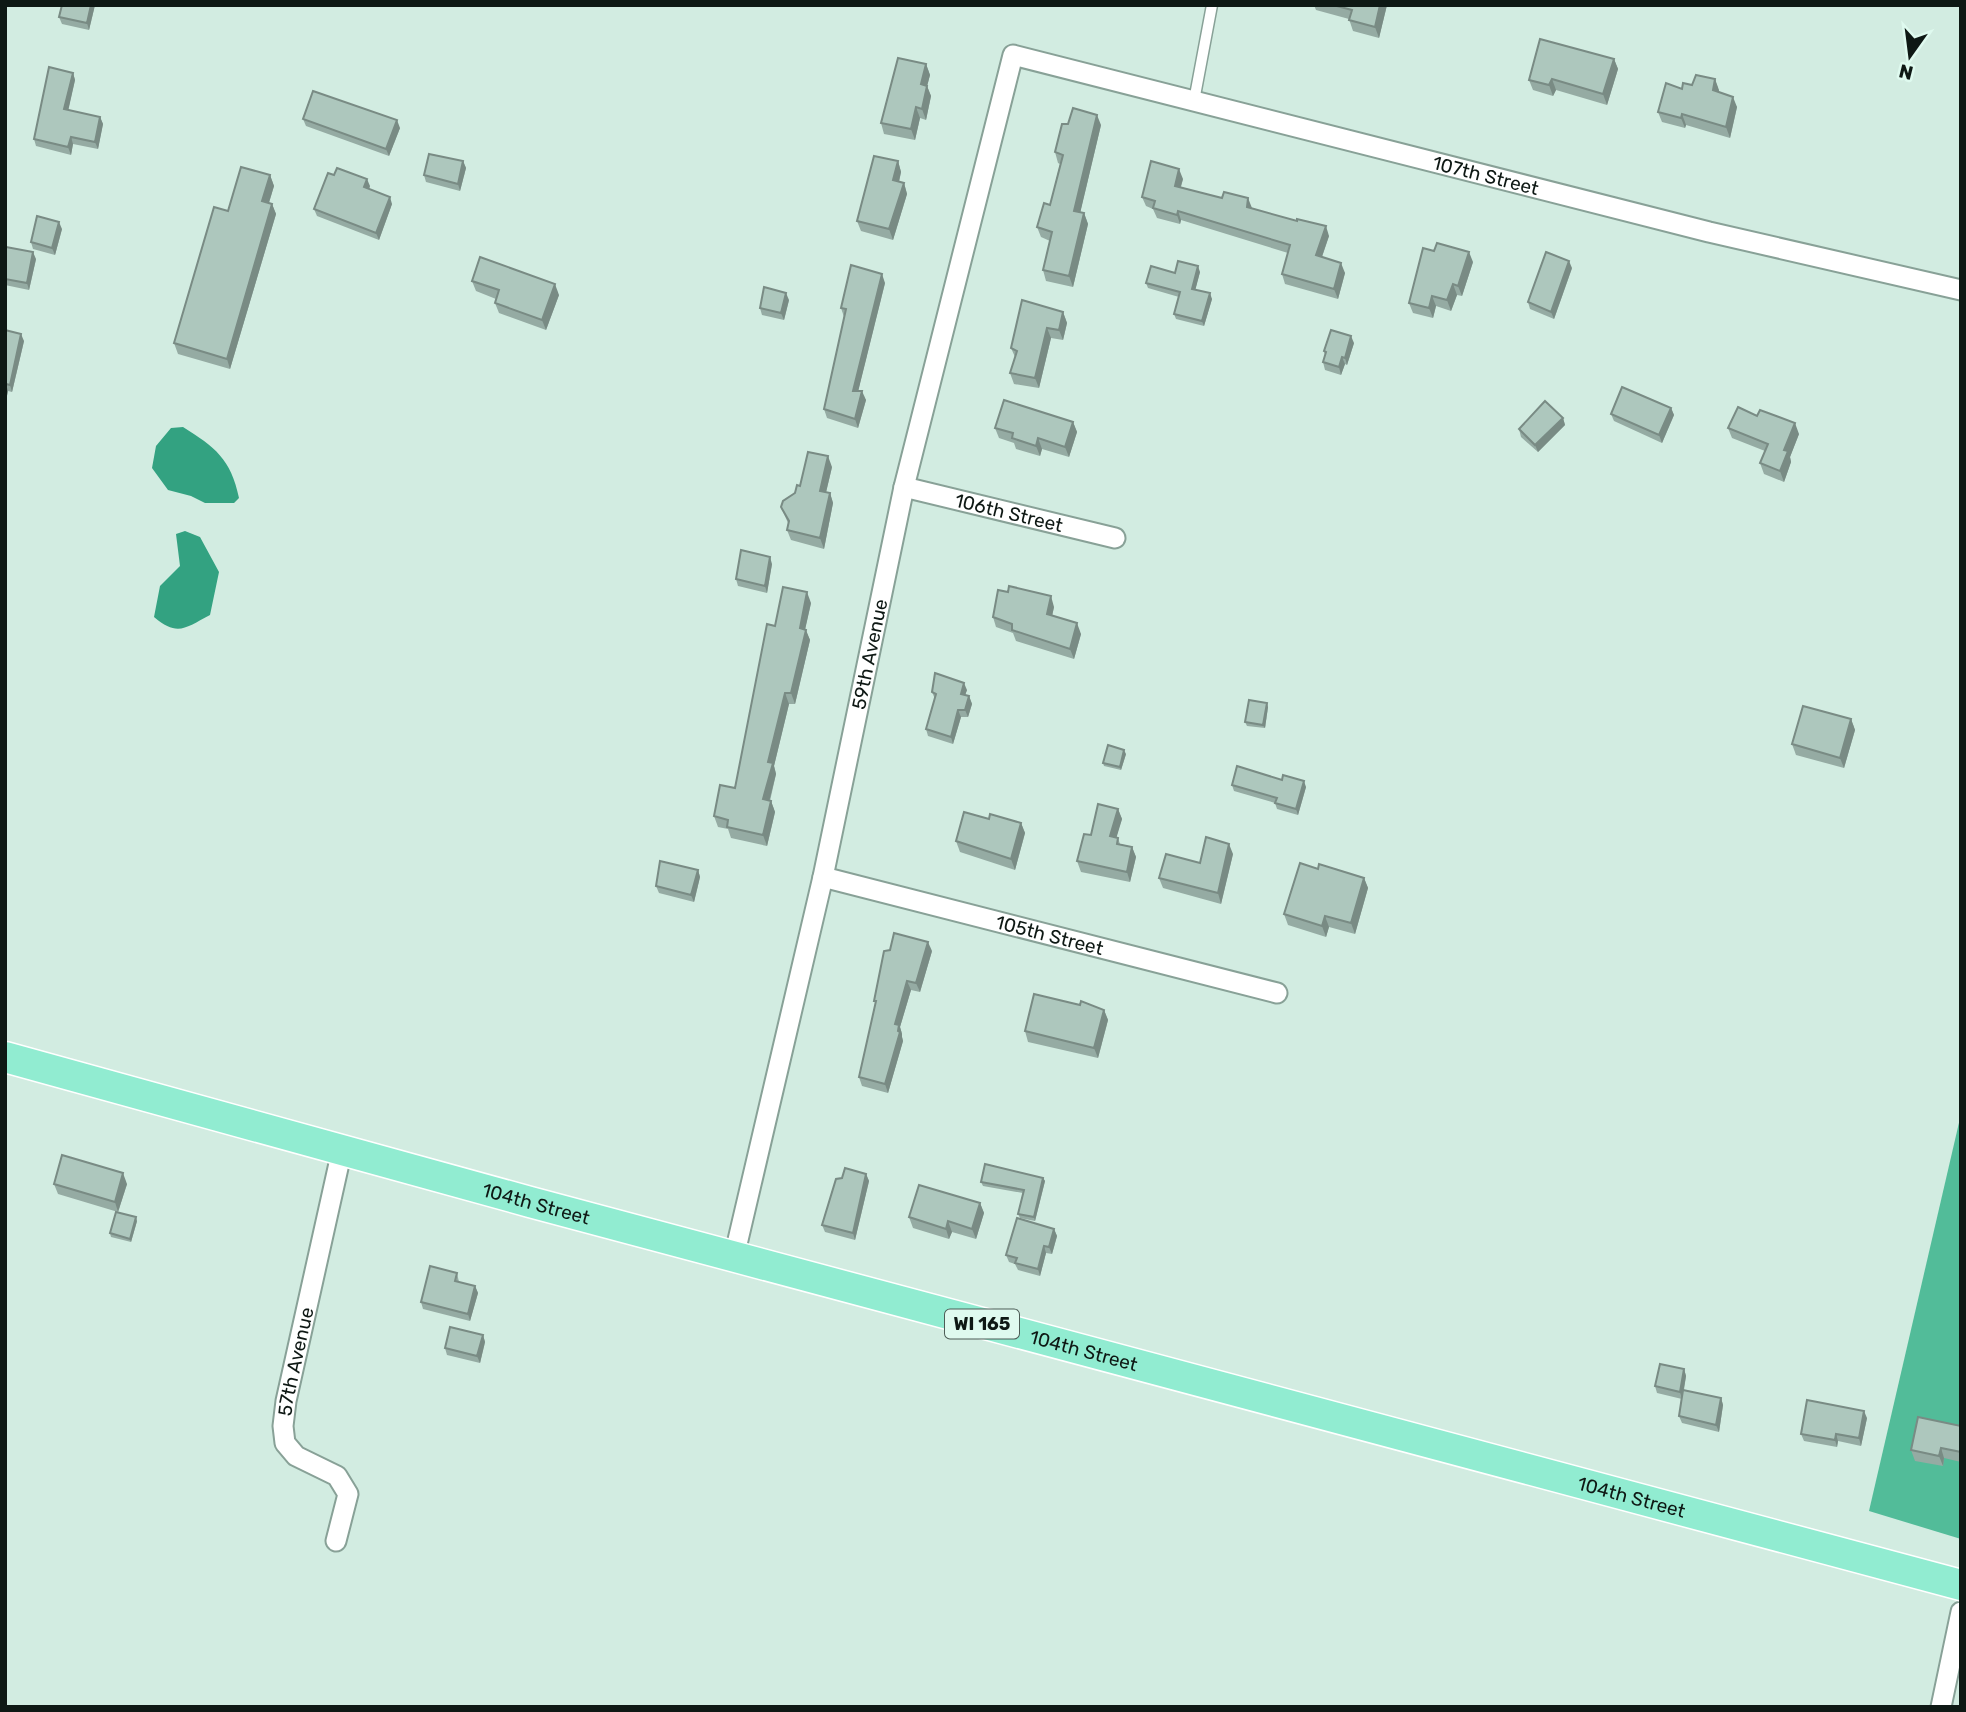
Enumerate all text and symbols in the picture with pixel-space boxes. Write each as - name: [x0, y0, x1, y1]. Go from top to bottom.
- north arrow: [1875, 21, 1945, 91]
- text: N: [1897, 59, 1915, 85]
- street label: 107th Street: [1430, 151, 1542, 200]
- street label: 106th Street: [953, 488, 1066, 537]
- street label: 59th Avenue: [847, 597, 892, 711]
- street label: 105th Street: [993, 910, 1106, 960]
- street label: 104th Street: [480, 1178, 593, 1229]
- street label: 57th Avenue: [273, 1305, 318, 1417]
- road number: WI 165: [945, 1310, 1019, 1338]
- street label: 104th Street: [1027, 1325, 1141, 1376]
- street label: 104th Street: [1575, 1471, 1689, 1522]

